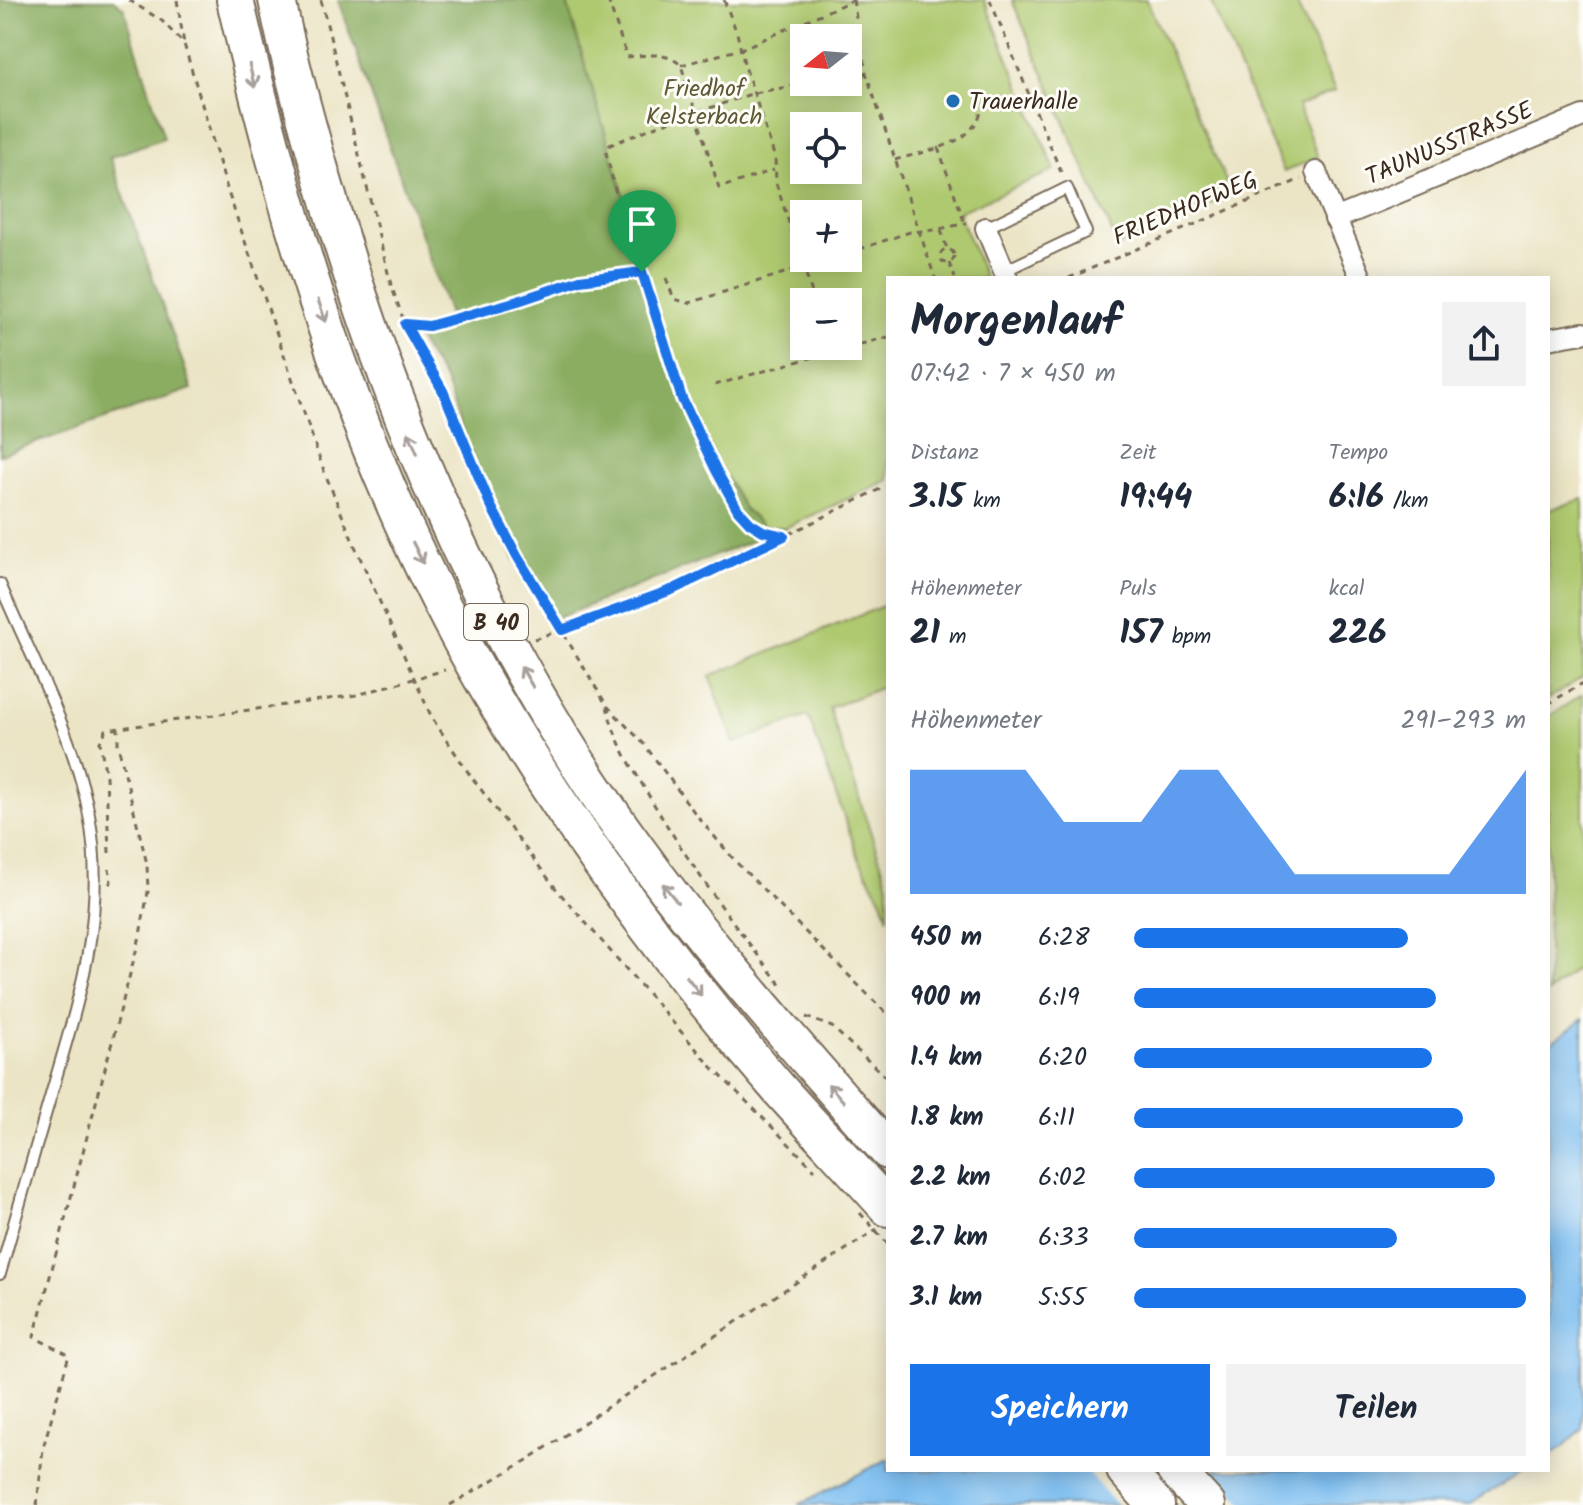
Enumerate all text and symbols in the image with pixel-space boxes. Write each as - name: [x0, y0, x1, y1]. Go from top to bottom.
- north arrow: [790, 24, 862, 96]
- map controls: [790, 24, 862, 360]
- one-way arrow: [245, 63, 260, 88]
- park label: Friedhof Kelsterbach: [646, 70, 762, 137]
- place label: Trauerhalle: [969, 83, 1078, 122]
- street label: TAUNUSSTRASSE: [1360, 91, 1540, 197]
- marker: Trauerhalle: [944, 92, 962, 110]
- button: locate: [790, 112, 862, 184]
- street label: FRIEDHOFWEG: [1107, 161, 1264, 257]
- pin: [608, 190, 676, 272]
- button: +: [790, 200, 862, 272]
- icon: arrive: [620, 202, 664, 246]
- button: −: [790, 288, 862, 360]
- text: Morgenlauf: [910, 288, 1121, 358]
- one-way arrow: [315, 298, 330, 323]
- button: share: [1442, 302, 1526, 386]
- text: 07:42 · 7 × 450 m: [910, 353, 1116, 395]
- one-way arrow: [404, 431, 419, 456]
- text: Distanz: [910, 436, 979, 471]
- text: Zeit: [1119, 436, 1157, 471]
- text: Tempo: [1329, 436, 1388, 471]
- text: 3.15: [910, 471, 964, 525]
- text: 19:44: [1119, 471, 1192, 525]
- text: 6:16: [1329, 471, 1384, 525]
- text: km: [964, 484, 1001, 519]
- text: /km: [1384, 484, 1429, 519]
- one-way arrow: [411, 540, 426, 564]
- text: Höhenmeter: [910, 572, 1021, 607]
- text: Puls: [1119, 572, 1157, 607]
- text: kcal: [1329, 572, 1364, 607]
- road number: B 40: [464, 604, 528, 640]
- text: 21: [910, 607, 940, 661]
- text: 157: [1119, 607, 1163, 661]
- text: 226: [1329, 607, 1387, 661]
- text: m: [940, 620, 966, 655]
- text: bpm: [1163, 620, 1211, 655]
- one-way arrow: [518, 666, 534, 689]
- text: Höhenmeter: [910, 700, 1041, 742]
- text: 291–293 m: [1400, 700, 1526, 742]
- one-way arrow: [661, 883, 678, 904]
- text: 450 m: [910, 917, 982, 959]
- text: 6:28: [1038, 917, 1090, 959]
- one-way arrow: [686, 975, 703, 996]
- text: 900 m: [910, 977, 981, 1019]
- text: 6:19: [1038, 977, 1080, 1019]
- text: 1.4 km: [910, 1037, 982, 1079]
- text: 6:20: [1038, 1037, 1087, 1079]
- one-way arrow: [828, 1083, 846, 1103]
- text: 1.8 km: [910, 1097, 983, 1139]
- text: 6:11: [1038, 1097, 1075, 1139]
- text: 2.2 km: [910, 1157, 991, 1199]
- text: 6:02: [1038, 1157, 1087, 1199]
- text: 2.7 km: [910, 1217, 988, 1259]
- text: 6:33: [1038, 1217, 1089, 1259]
- text: 3.1 km: [910, 1277, 982, 1319]
- text: 5:55: [1038, 1277, 1086, 1319]
- button: Speichern: [910, 1364, 1210, 1456]
- button: Teilen: [1226, 1364, 1526, 1456]

